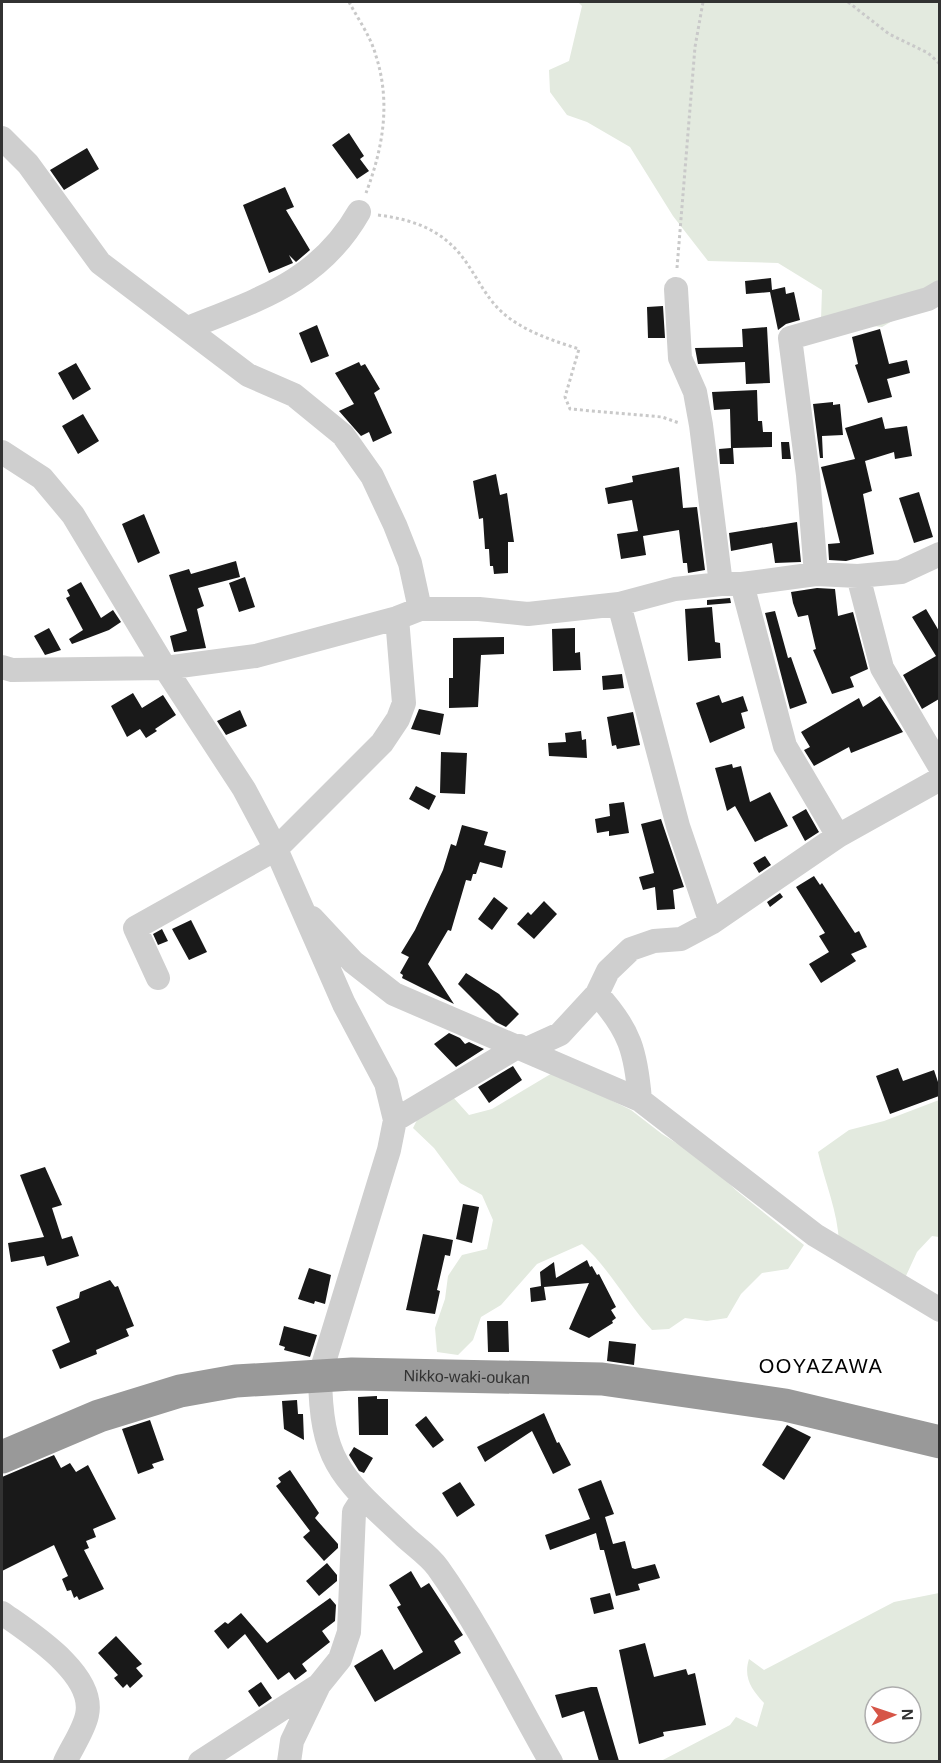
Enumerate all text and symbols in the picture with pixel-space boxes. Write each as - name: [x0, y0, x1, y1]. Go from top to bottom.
- district label: OOYAZAWA: [759, 1355, 883, 1377]
- street label: Nikko-waki-oukan: [403, 1367, 530, 1387]
- north arrow: [863, 1685, 923, 1745]
- text: N: [899, 1708, 916, 1721]

